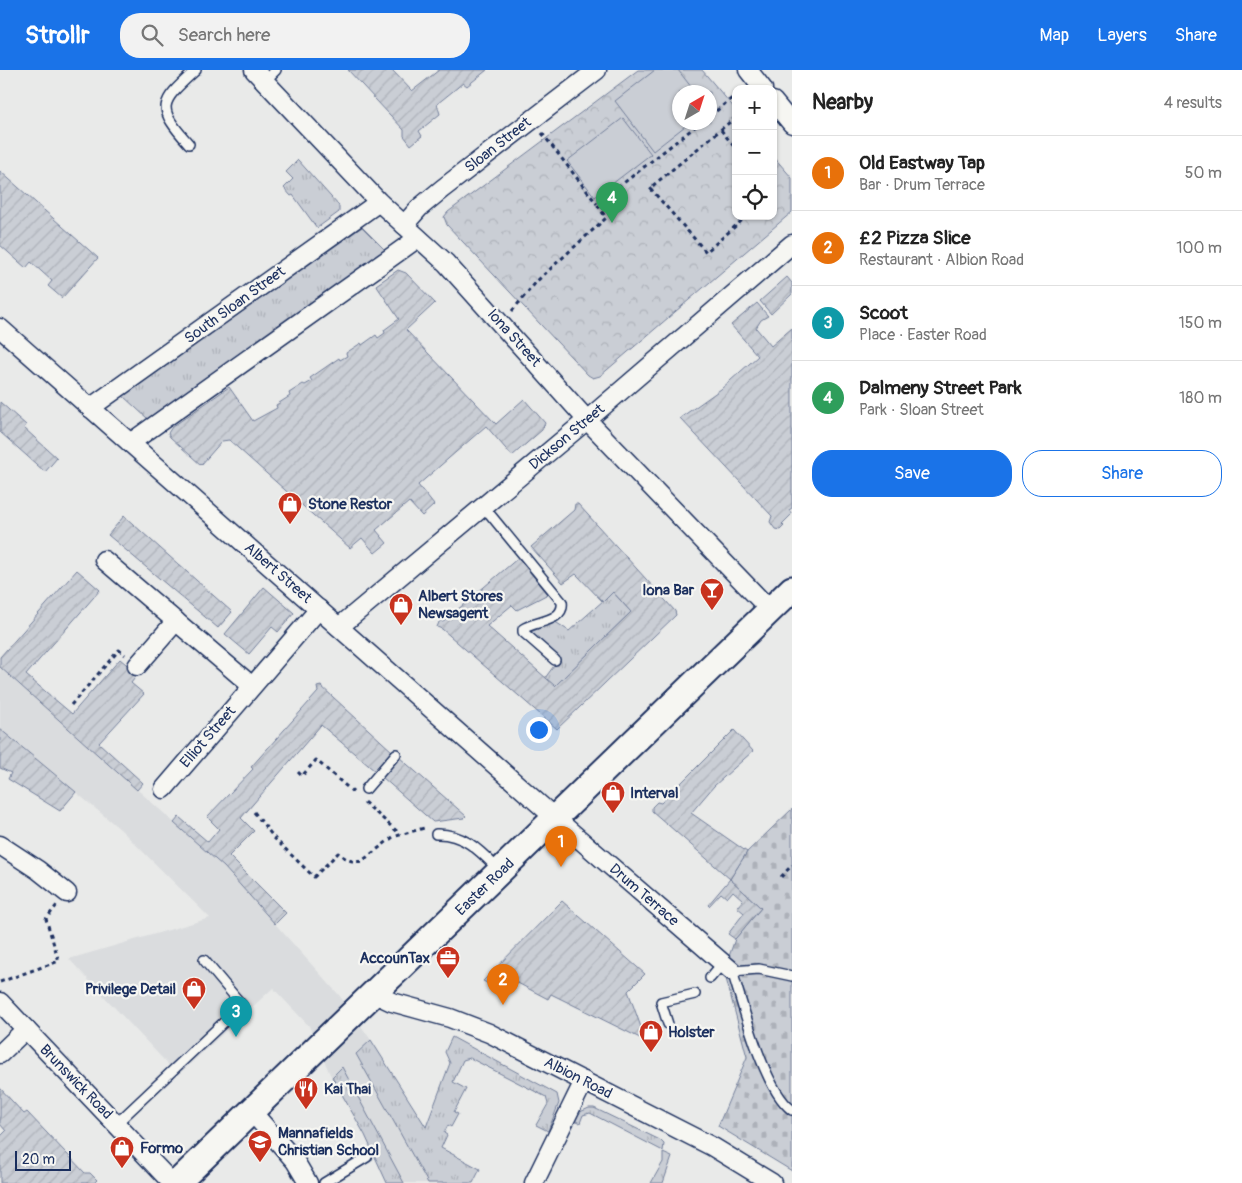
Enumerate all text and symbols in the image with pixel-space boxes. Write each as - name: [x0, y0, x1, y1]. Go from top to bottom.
- search box: [120, 13, 470, 58]
- text: Strollr: [25, 21, 90, 50]
- icon: search: [138, 21, 166, 49]
- text: Search here: [178, 23, 270, 47]
- text: Map: [1040, 24, 1069, 47]
- text: Layers: [1097, 24, 1147, 47]
- text: Share: [1175, 24, 1217, 47]
- north arrow: [672, 85, 717, 130]
- map controls: [732, 85, 777, 220]
- button: +: [732, 85, 777, 130]
- text: Nearby: [812, 89, 873, 116]
- text: 4 results: [1164, 93, 1222, 113]
- street label: Sloan Street: [461, 113, 536, 177]
- button: −: [732, 130, 777, 175]
- text: Old Eastway Tap: [859, 151, 985, 175]
- text: 1: [825, 163, 831, 183]
- text: 50 m: [1185, 163, 1222, 183]
- button: locate: [732, 175, 777, 220]
- text: Bar · Drum Terrace: [859, 175, 985, 195]
- pin: 4: [596, 182, 628, 223]
- text: £2 Pizza Slice: [859, 226, 971, 250]
- text: 2: [824, 238, 832, 258]
- text: 100 m: [1176, 238, 1222, 258]
- text: Restaurant · Albion Road: [859, 250, 1024, 270]
- street label: South Sloan Street: [181, 261, 290, 348]
- text: Scoot: [859, 301, 908, 325]
- street label: Iona Street: [483, 305, 546, 372]
- text: 3: [824, 313, 832, 333]
- text: 150 m: [1178, 313, 1222, 333]
- text: Place · Easter Road: [859, 325, 987, 345]
- text: Dalmeny Street Park: [859, 376, 1022, 400]
- text: 4: [823, 388, 833, 408]
- text: 180 m: [1179, 388, 1222, 408]
- street label: Dickson Street: [525, 399, 609, 474]
- text: Park · Sloan Street: [859, 400, 984, 420]
- button: Save: [812, 450, 1012, 497]
- button: Share: [1022, 450, 1222, 497]
- shop icon: Stone Restor: [277, 491, 303, 525]
- place label: Stone Restor: [308, 495, 393, 514]
- street label: Albert Street: [240, 538, 316, 608]
- bar icon: Iona Bar: [699, 577, 725, 611]
- place label: Iona Bar: [642, 581, 695, 600]
- place label: Albert Stores Newsagent: [418, 587, 503, 623]
- shop icon: Albert Stores Newsagent: [388, 592, 414, 626]
- street label: Elliot Street: [176, 702, 241, 772]
- your location: [526, 717, 552, 743]
- shop icon: Interval: [600, 780, 626, 814]
- place label: Interval: [630, 784, 679, 803]
- pin: 1: [545, 826, 577, 867]
- street label: Easter Road: [452, 854, 518, 920]
- street label: Drum Terrace: [605, 860, 683, 931]
- office icon: AccounTax: [435, 945, 461, 979]
- place label: AccounTax: [359, 949, 430, 968]
- pin: 2: [487, 964, 519, 1005]
- shop icon: Privilege Detail: [181, 976, 207, 1010]
- place label: Privilege Detail: [85, 980, 176, 999]
- pin: 3: [220, 996, 252, 1037]
- shop icon: Holster: [638, 1019, 664, 1053]
- place label: Holster: [668, 1023, 715, 1042]
- street label: Brunswick Road: [35, 1040, 117, 1124]
- street label: Albion Road: [541, 1053, 615, 1103]
- restaurant icon: Kai Thai: [293, 1076, 319, 1110]
- place label: Kai Thai: [324, 1080, 371, 1099]
- place label: Mannafields Christian School: [278, 1124, 379, 1160]
- school or university icon: Mannafields Christian School: [247, 1129, 273, 1163]
- shop icon: Formo: [109, 1135, 135, 1169]
- place label: Formo: [140, 1139, 183, 1158]
- scale bar: [15, 1148, 71, 1171]
- text: 20 m: [22, 1151, 55, 1168]

